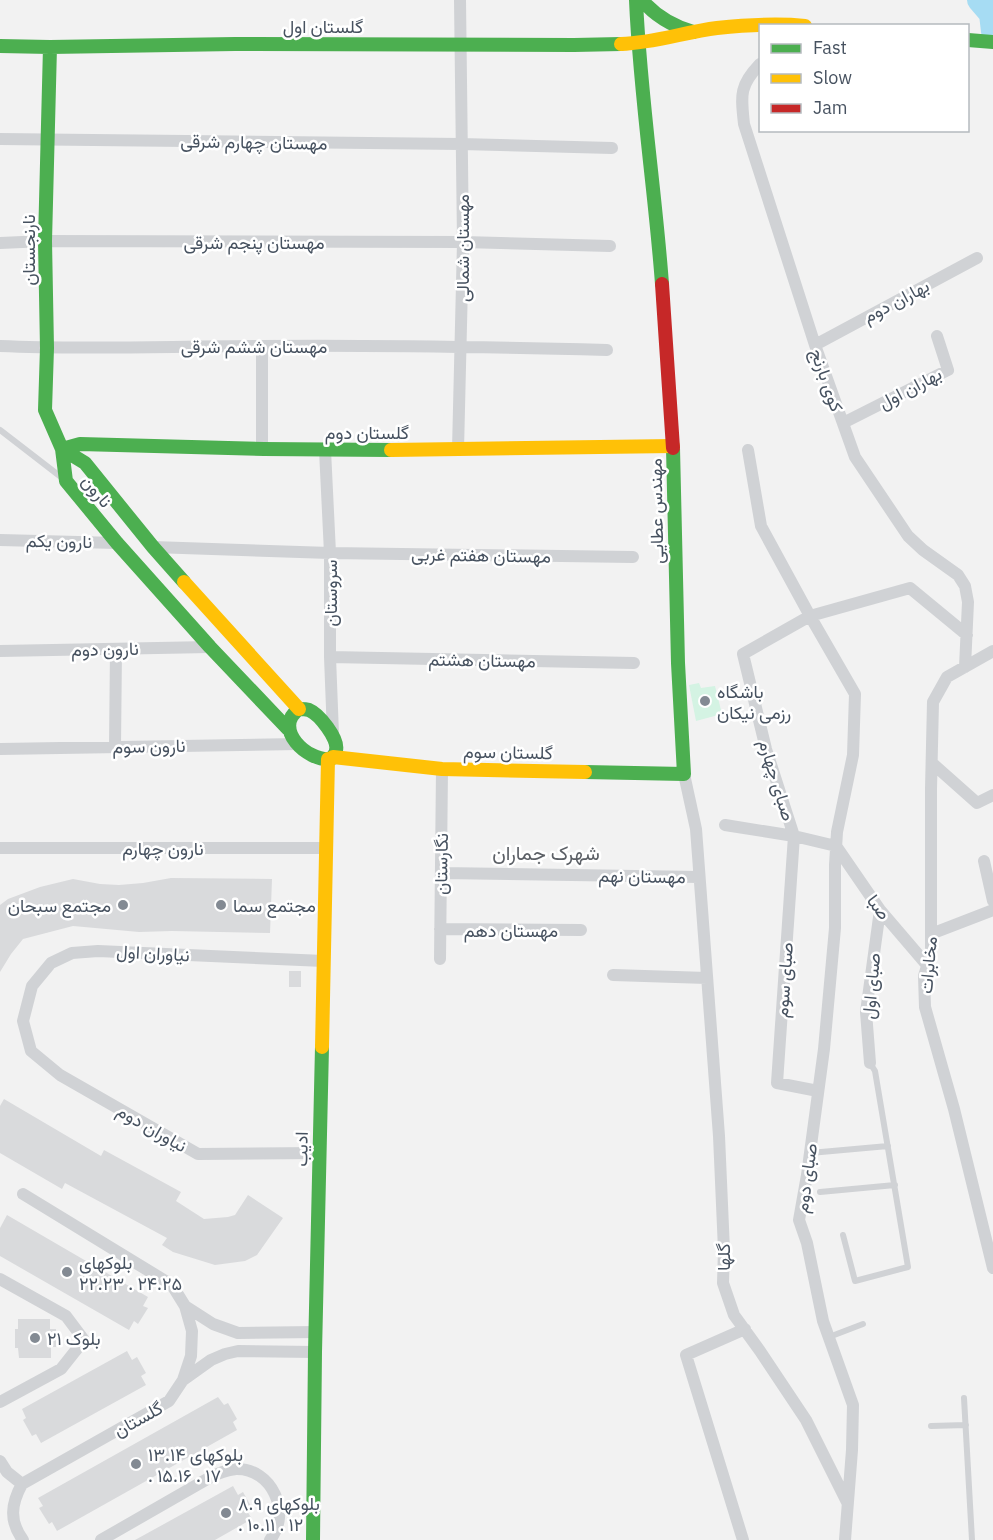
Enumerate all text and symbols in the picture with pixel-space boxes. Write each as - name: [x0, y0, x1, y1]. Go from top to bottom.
- street label: گلستان اول: [283, 15, 363, 38]
- legend: [759, 24, 969, 132]
- text: Fast: [813, 36, 847, 59]
- text: Slow: [813, 66, 852, 89]
- text: Jam: [813, 96, 848, 119]
- street label: مهستان چهارم شرقی: [180, 129, 328, 156]
- street label: مهستان شمالی: [451, 194, 474, 302]
- street label: نارنجستان: [17, 214, 40, 286]
- street label: مهستان پنجم شرقی: [183, 231, 325, 255]
- street label: بهاران دوم: [859, 274, 934, 329]
- street label: مهستان ششم شرقی: [181, 335, 327, 359]
- street label: کوی بارنج: [805, 345, 849, 415]
- street label: بهاران اول: [874, 362, 946, 414]
- street label: گلستان دوم: [325, 421, 409, 445]
- street label: مهندس عطایی: [644, 458, 668, 564]
- street label: نارون: [77, 470, 117, 512]
- street label: نارون یکم: [26, 529, 92, 554]
- street label: مهستان هفتم غربی: [411, 542, 551, 569]
- street label: سروستان: [319, 560, 342, 626]
- street label: نارون دوم: [71, 637, 139, 662]
- street label: مهستان هشتم: [428, 648, 536, 673]
- place label: باشگاه رزمی نیکان: [717, 680, 791, 724]
- marker: باشگاه رزمی نیکان: [698, 694, 712, 708]
- street label: نارون سوم: [112, 734, 186, 759]
- street label: صبای چهارم: [753, 736, 800, 824]
- street label: گلستان سوم: [463, 740, 553, 765]
- street label: نگارستان: [429, 833, 453, 895]
- street label: نارون چهارم: [122, 837, 204, 861]
- district label: شهرک جماران: [492, 839, 600, 866]
- street label: مهستان نهم: [598, 864, 686, 889]
- street label: صبا: [862, 890, 896, 924]
- place label: مجتمع سبحان: [8, 894, 111, 918]
- place label: مجتمع سما: [233, 894, 316, 918]
- marker: مجتمع سبحان: [116, 898, 130, 912]
- marker: مجتمع سما: [214, 898, 228, 912]
- street label: مهستان دهم: [464, 919, 558, 943]
- street label: مخابرات: [914, 935, 942, 995]
- street label: نیاوران اول: [116, 940, 190, 966]
- street label: صبای سوم: [770, 941, 799, 1019]
- street label: صبای اول: [857, 952, 885, 1020]
- street label: نیاوران دوم: [112, 1099, 191, 1158]
- street label: ادیب: [289, 1131, 313, 1167]
- street label: صبای دوم: [790, 1142, 823, 1215]
- street label: گلها: [712, 1243, 735, 1271]
- place label: بلوکهای ۲۲.۲۳ . ۲۴.۲۵: [79, 1251, 182, 1295]
- marker: بلوکهای ۲۲.۲۳ . ۲۴.۲۵: [60, 1265, 74, 1279]
- place label: بلوک ۲۱: [47, 1327, 101, 1350]
- marker: بلوک ۲۱: [28, 1331, 42, 1345]
- street label: گلستان: [109, 1396, 167, 1442]
- place label: بلوکهای ۱۳.۱۴ . ۱۵.۱۶ . ۱۷: [148, 1443, 243, 1487]
- marker: بلوکهای ۱۳.۱۴ . ۱۵.۱۶ . ۱۷: [129, 1457, 143, 1471]
- place label: بلوکهای ۸.۹ . ۱۰.۱۱ . ۱۲: [238, 1492, 320, 1536]
- marker: بلوکهای ۸.۹ . ۱۰.۱۱ . ۱۲: [219, 1506, 233, 1520]

